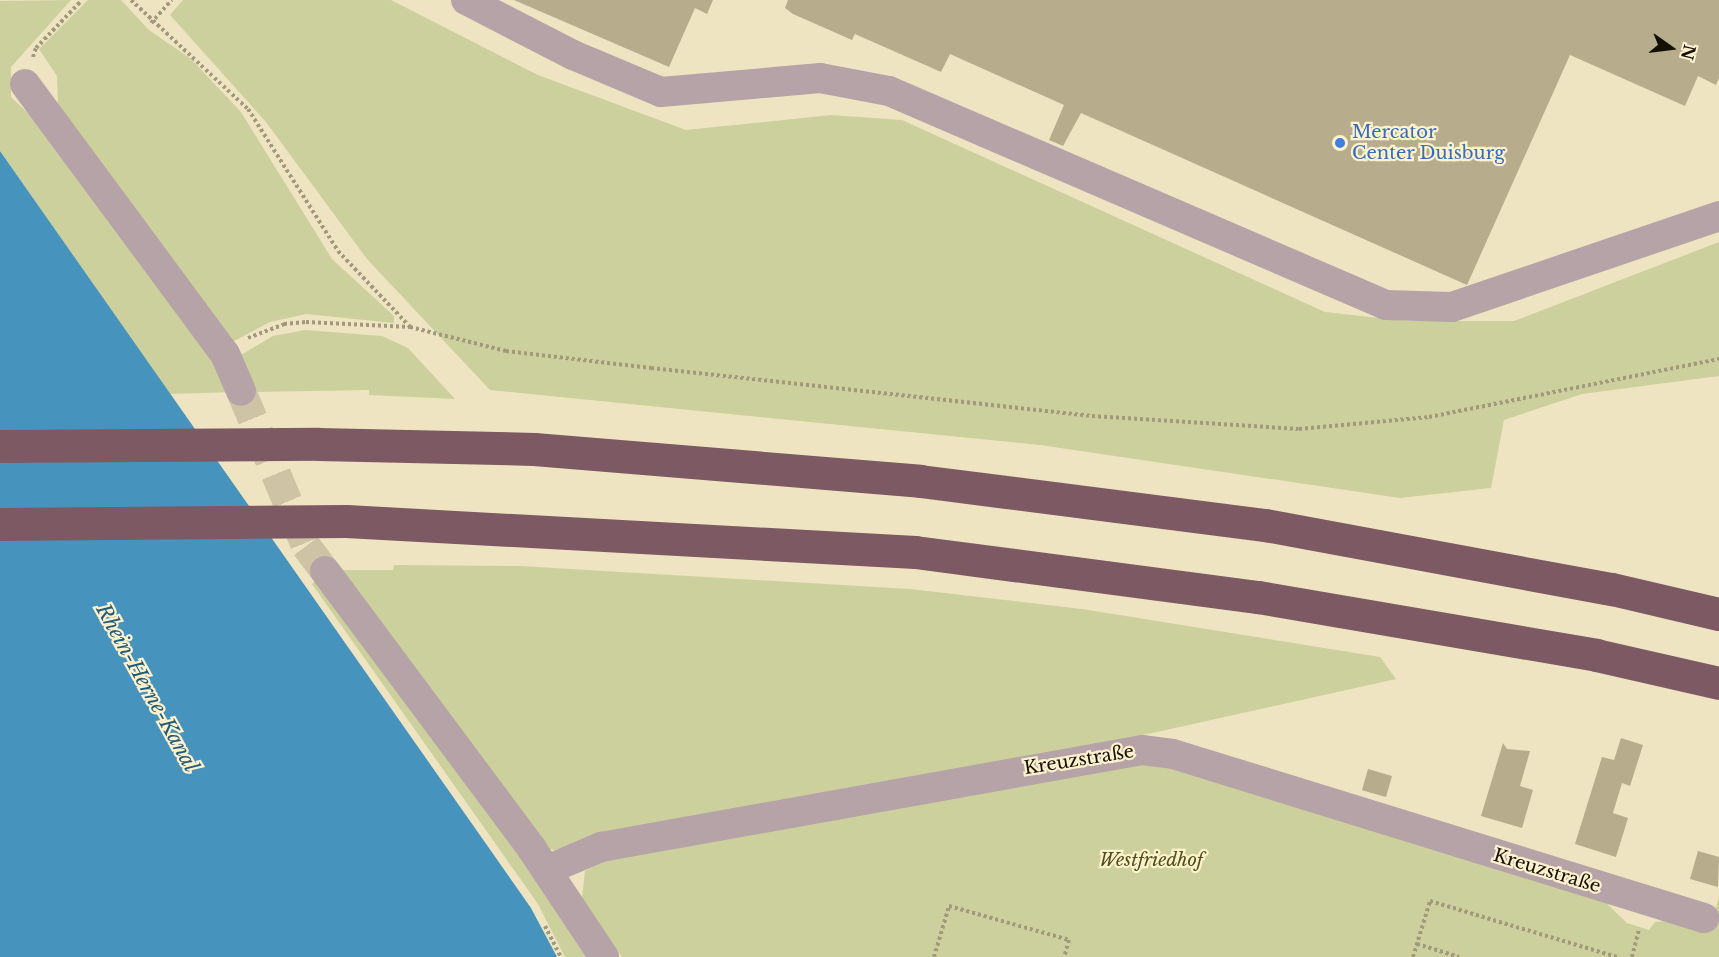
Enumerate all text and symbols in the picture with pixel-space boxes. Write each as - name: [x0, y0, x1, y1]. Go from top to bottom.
- north arrow: [1641, 18, 1701, 78]
- text: N: [1677, 43, 1700, 62]
- place label: Mercator Center Duisburg: [1352, 122, 1506, 164]
- marker: Mercator Center Duisburg: [1333, 136, 1347, 150]
- water label: Rhein-Herne-Kanal: [91, 600, 203, 776]
- street label: Kreuzstraße: [1023, 741, 1135, 779]
- street label: Kreuzstraße: [1491, 844, 1603, 898]
- park label: Westfriedhof: [1099, 849, 1203, 871]

